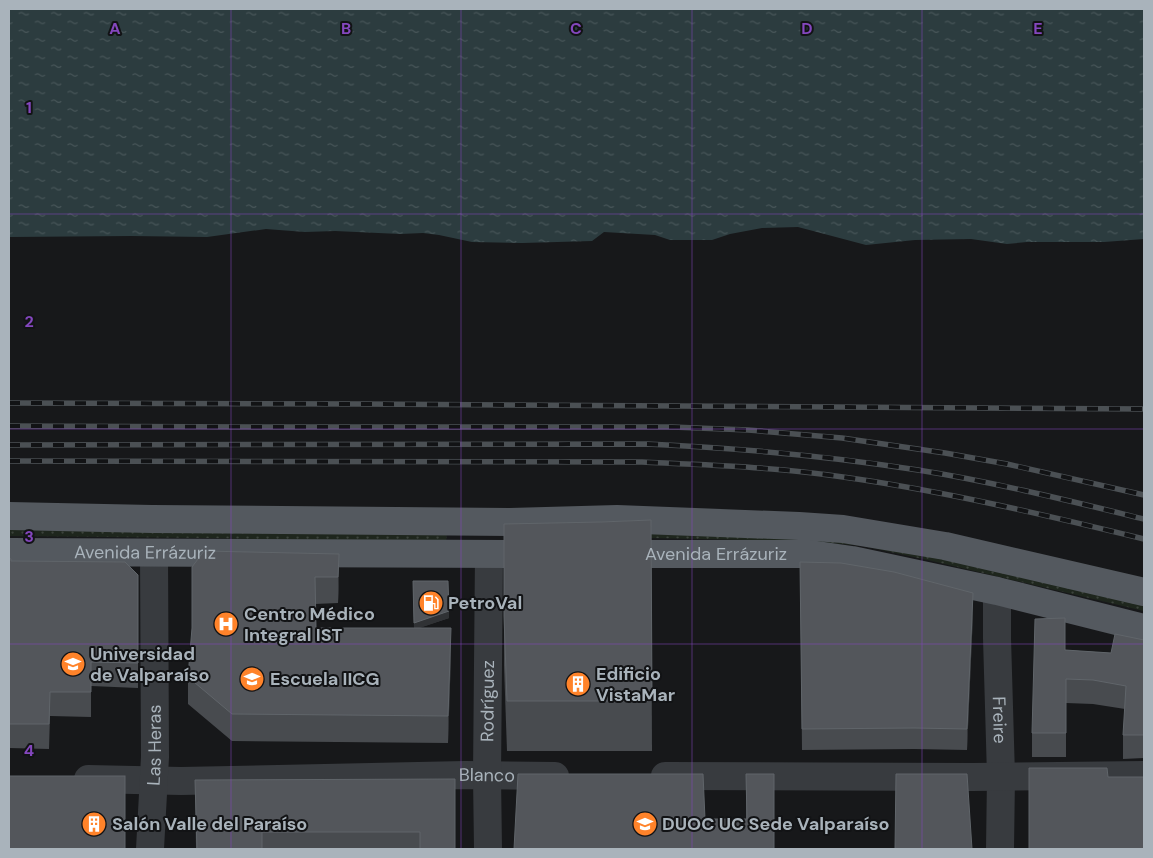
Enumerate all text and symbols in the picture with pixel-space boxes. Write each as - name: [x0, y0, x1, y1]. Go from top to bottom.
- text: A: [109, 18, 121, 39]
- text: B: [341, 18, 351, 39]
- text: C: [570, 18, 582, 39]
- text: D: [801, 18, 813, 39]
- text: E: [1033, 18, 1043, 39]
- text: 1: [26, 97, 32, 118]
- text: 2: [24, 311, 34, 332]
- text: 3: [24, 526, 34, 547]
- street label: Avenida Errázuriz: [74, 540, 216, 565]
- street label: Avenida Errázuriz: [645, 542, 787, 566]
- fuel station icon: PetroVal: [418, 590, 444, 616]
- place label: PetroVal: [448, 591, 522, 615]
- place label: Centro Médico Integral IST: [244, 602, 375, 647]
- hospital icon: Centro Médico Integral IST: [213, 611, 239, 637]
- place label: Universidad de Valparaíso: [90, 642, 209, 687]
- school or university icon: Universidad de Valparaíso: [60, 651, 86, 677]
- street label: Rodríguez: [475, 660, 500, 742]
- place label: Edificio VistaMar: [596, 662, 675, 707]
- school or university icon: Escuela IICG: [239, 666, 265, 692]
- place label: Escuela IICG: [270, 667, 380, 691]
- building icon: Edificio VistaMar: [565, 671, 591, 697]
- street label: Freire: [987, 696, 1012, 744]
- street label: Las Heras: [141, 704, 167, 786]
- text: 4: [24, 740, 34, 761]
- street label: Blanco: [459, 763, 515, 788]
- building icon: Salón Valle del Paraíso: [81, 811, 107, 837]
- school or university icon: DUOC UC Sede Valparaíso: [632, 811, 658, 837]
- place label: Salón Valle del Paraíso: [112, 812, 307, 836]
- place label: DUOC UC Sede Valparaíso: [662, 812, 890, 836]

